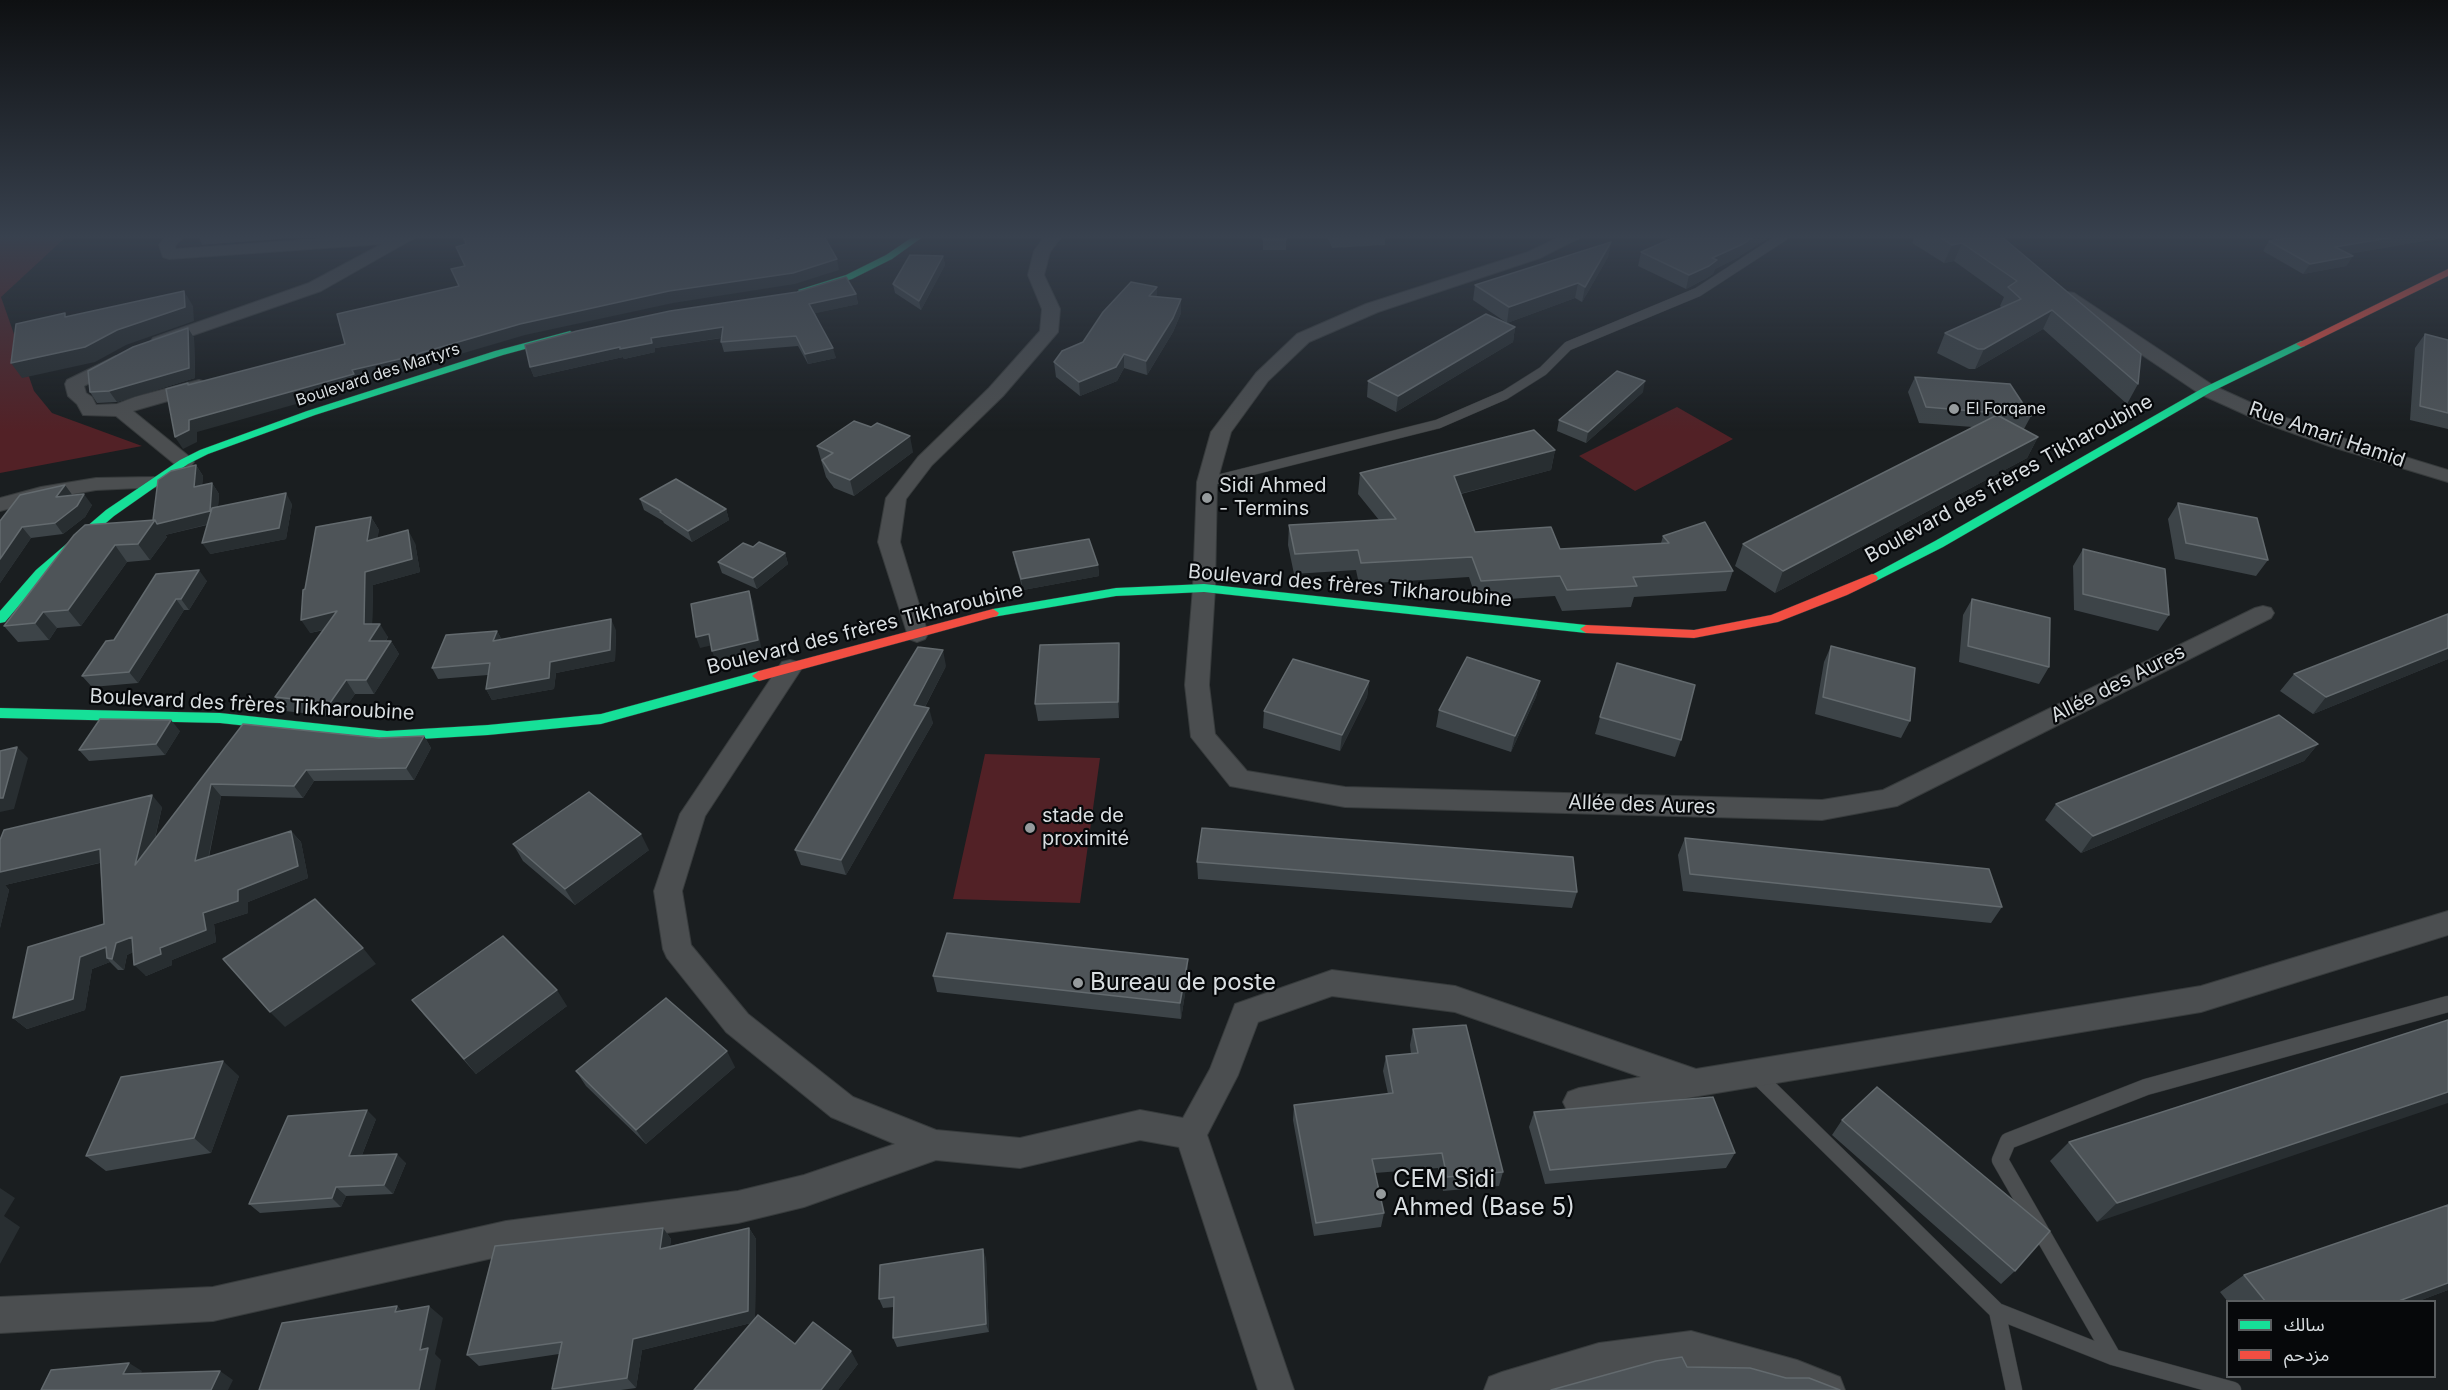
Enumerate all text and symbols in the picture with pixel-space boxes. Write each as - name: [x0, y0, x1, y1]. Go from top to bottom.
- street label: Boulevard des Martyrs: [294, 339, 462, 411]
- street label: Boulevard des frères Tikharoubine: [1861, 390, 2157, 568]
- street label: Rue Amari Hamid: [2246, 397, 2408, 473]
- place label: El Forqane: [1966, 399, 2046, 419]
- marker: El Forqane: [1947, 402, 1961, 416]
- place label: Sidi Ahmed - Termins: [1219, 474, 1326, 521]
- marker: Sidi Ahmed - Termins: [1200, 491, 1214, 505]
- street label: Boulevard des frères Tikharoubine: [1187, 560, 1513, 612]
- street label: Boulevard des frères Tikharoubine: [704, 578, 1026, 680]
- street label: Allée des Aures: [2047, 640, 2189, 728]
- street label: Boulevard des frères Tikharoubine: [89, 685, 415, 725]
- street label: Allée des Aures: [1568, 790, 1716, 820]
- place label: stade de proximité: [1042, 804, 1129, 851]
- marker: stade de proximité: [1023, 821, 1037, 835]
- place label: Bureau de poste: [1090, 969, 1276, 997]
- marker: Bureau de poste: [1071, 976, 1085, 990]
- place label: CEM Sidi Ahmed (Base 5): [1393, 1166, 1575, 1222]
- marker: CEM Sidi Ahmed (Base 5): [1374, 1187, 1388, 1201]
- legend: [2226, 1300, 2436, 1378]
- text: سالك: [2284, 1314, 2325, 1335]
- text: مزدحم: [2284, 1344, 2329, 1365]

